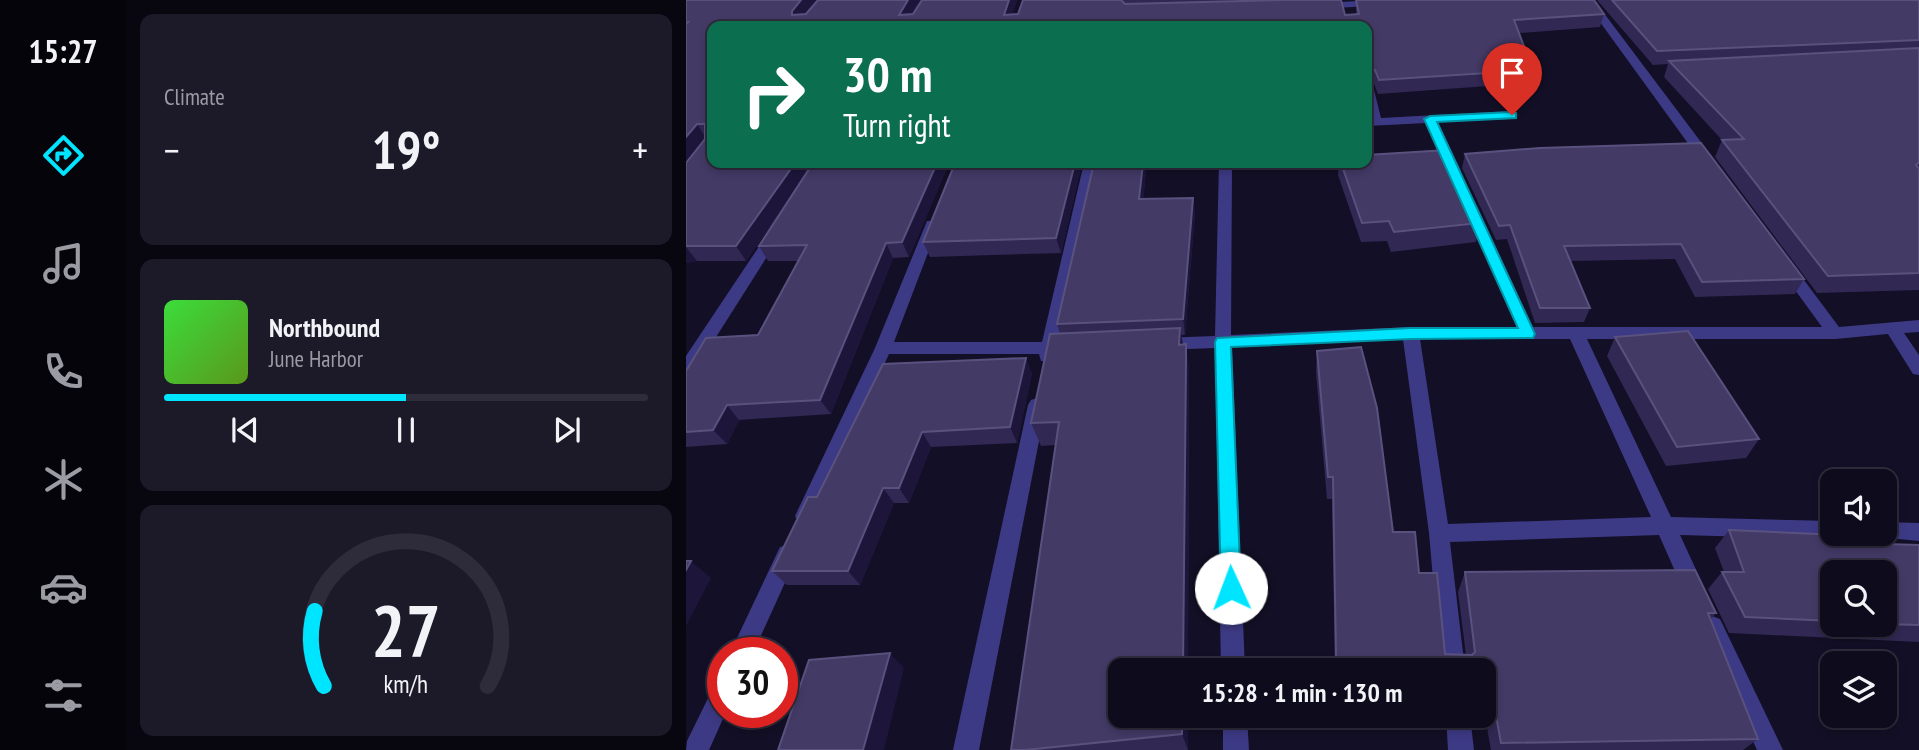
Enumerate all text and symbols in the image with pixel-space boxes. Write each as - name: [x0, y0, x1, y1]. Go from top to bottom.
- text: 15:27: [28, 30, 98, 72]
- text: 30 m: [843, 42, 932, 106]
- pin: [1482, 43, 1542, 115]
- icon: right: [728, 49, 819, 140]
- icon: arrive: [1493, 54, 1531, 92]
- text: Climate: [164, 82, 225, 111]
- text: Turn right: [843, 104, 951, 146]
- text: 19°: [372, 116, 440, 183]
- text: −: [164, 125, 180, 174]
- text: +: [632, 125, 648, 174]
- icon: directions: [39, 131, 88, 180]
- icon: music: [39, 239, 88, 288]
- text: Northbound: [269, 311, 380, 344]
- text: June Harbor: [269, 344, 363, 373]
- icon: phone: [39, 347, 88, 396]
- icon: previous: [226, 411, 264, 449]
- icon: pause: [387, 411, 425, 449]
- icon: next: [548, 411, 586, 449]
- icon: climate: [39, 455, 88, 504]
- map controls: [1820, 469, 1897, 728]
- button: sound: [1820, 469, 1897, 546]
- position arrow: [1194, 551, 1268, 625]
- button: search: [1820, 560, 1897, 637]
- icon: car: [39, 563, 88, 612]
- text: 27: [371, 583, 441, 677]
- speed limit sign: 30: [707, 637, 798, 728]
- button: layers: [1820, 651, 1897, 728]
- text: km/h: [384, 668, 428, 700]
- icon: filters: [39, 671, 88, 720]
- text: 15:28 · 1 min · 130 m: [1202, 676, 1402, 709]

